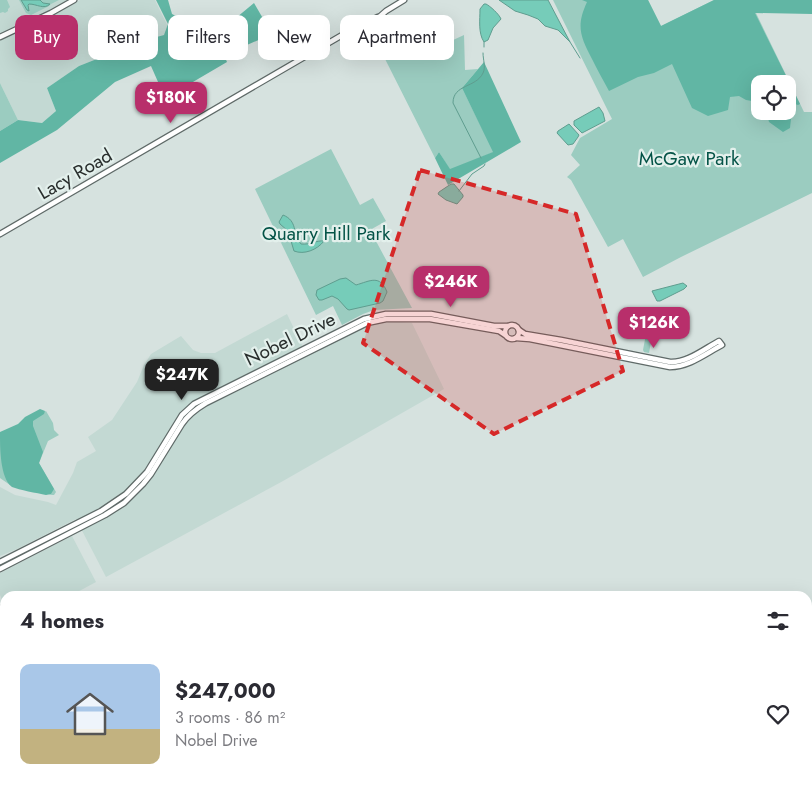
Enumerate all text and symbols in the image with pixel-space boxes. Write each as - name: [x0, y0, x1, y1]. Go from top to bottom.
- chip: Buy: [15, 15, 78, 60]
- chip: Rent: [88, 15, 158, 60]
- chip: Filters: [168, 15, 248, 60]
- chip: New: [258, 15, 330, 60]
- chip: Apartment: [340, 15, 454, 60]
- map controls: [751, 75, 796, 120]
- button: locate: [751, 75, 796, 120]
- pin: $180K: [136, 82, 206, 124]
- text: $180K: [146, 86, 196, 109]
- street label: Lacy Road: [33, 142, 117, 206]
- park label: McGaw Park: [639, 145, 740, 172]
- park label: Quarry Hill Park: [262, 220, 391, 247]
- pin: $246K: [416, 266, 486, 308]
- text: $246K: [424, 270, 478, 293]
- street label: Nobel Drive: [240, 305, 340, 373]
- pin: $126K: [619, 306, 689, 349]
- text: $126K: [629, 311, 679, 334]
- pin: $247K: [147, 358, 217, 401]
- text: $247K: [156, 363, 208, 386]
- text: 4 homes: [20, 606, 104, 636]
- icon: filters: [764, 607, 792, 635]
- text: $247,000: [175, 676, 276, 706]
- icon: home: [60, 684, 120, 744]
- icon: heart: [764, 700, 792, 728]
- text: 3 rooms · 86 m²: [175, 706, 285, 729]
- text: Nobel Drive: [175, 729, 258, 752]

